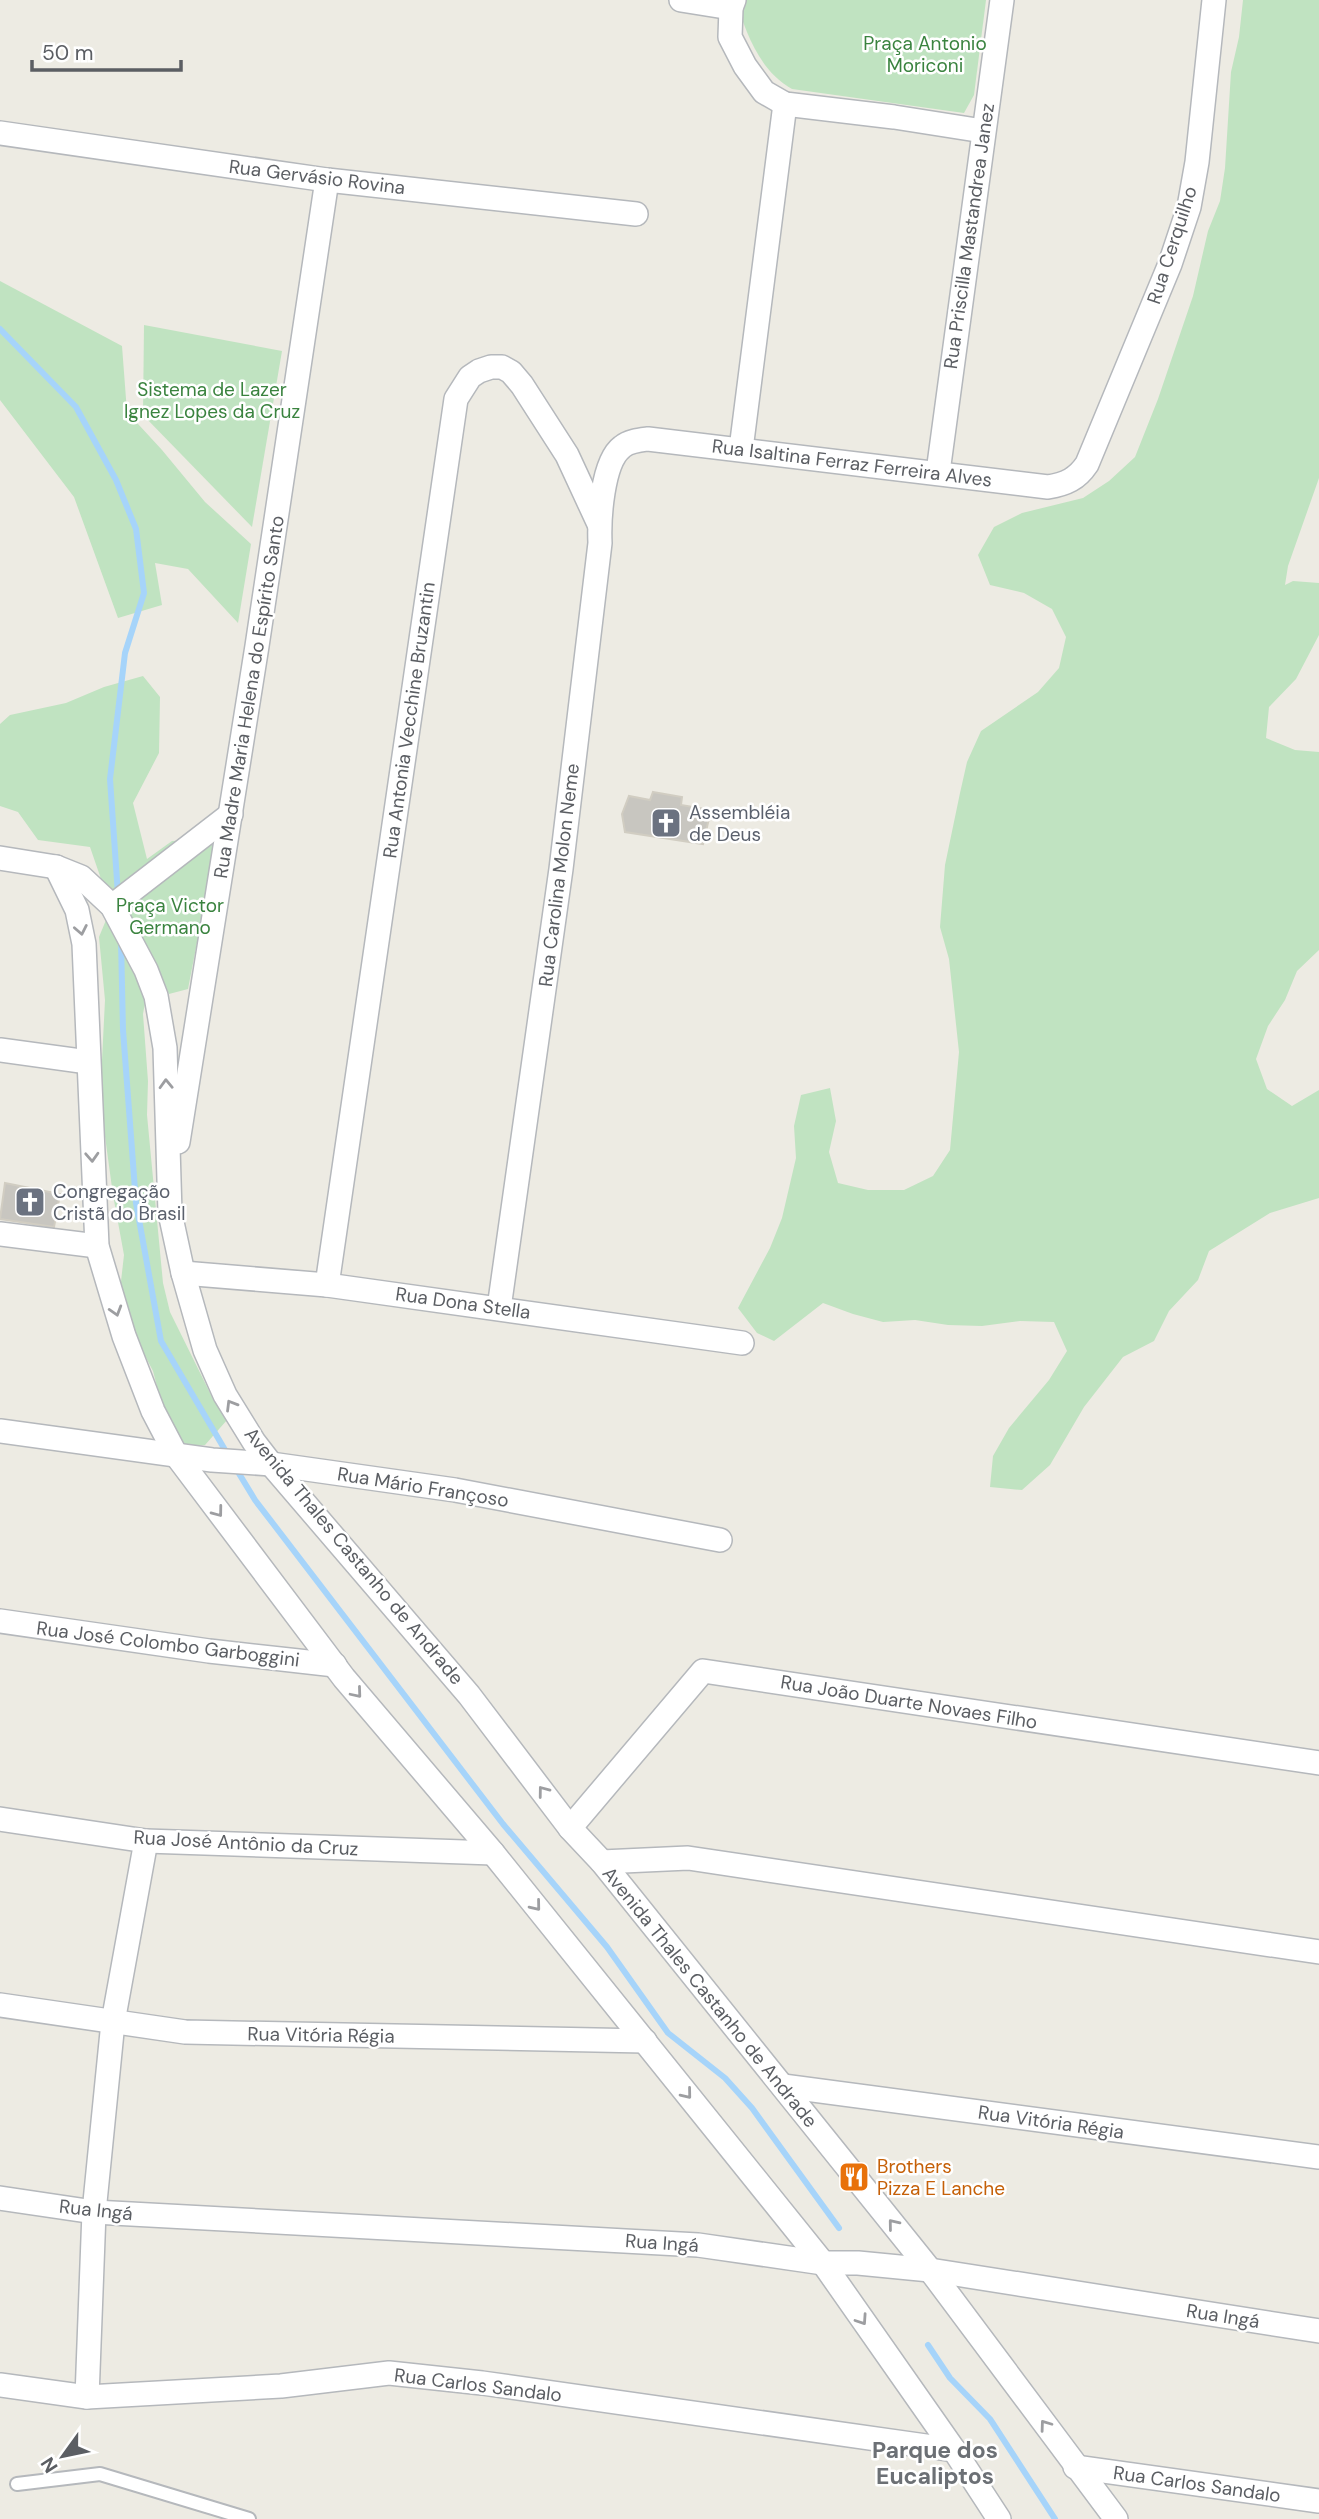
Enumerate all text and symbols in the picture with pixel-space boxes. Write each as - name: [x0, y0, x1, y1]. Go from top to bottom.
- scale bar: [32, 28, 180, 72]
- park label: Praça Antonio Moriconi: [863, 31, 987, 78]
- text: 50 m: [42, 39, 93, 67]
- street label: Rua Priscilla Mastandrea Janez: [938, 101, 1000, 371]
- street label: Rua Gervásio Rovina: [227, 154, 407, 200]
- street label: Rua Cerquilho: [1141, 183, 1203, 307]
- park label: Sistema de Lazer Ignez Lopes da Cruz: [124, 377, 300, 424]
- street label: Rua Isaltina Ferraz Ferreira Alves: [711, 433, 993, 493]
- street label: Rua Madre Maria Helena do Espírito Santo: [208, 514, 290, 880]
- street label: Rua Antonia Vecchine Bruzantin: [377, 580, 441, 860]
- street label: Rua Carolina Molon Neme: [533, 762, 585, 988]
- place label: Assembléia de Deus: [689, 800, 790, 847]
- church icon: Assembléia de Deus: [649, 806, 683, 840]
- park label: Praça Victor Germano: [116, 893, 224, 940]
- one-way arrow: [73, 924, 88, 936]
- one-way arrow: [158, 1078, 173, 1089]
- one-way arrow: [85, 1152, 100, 1163]
- place label: Congregação Cristã do Brasil: [53, 1179, 186, 1226]
- church icon: Congregação Cristã do Brasil: [13, 1185, 47, 1219]
- street label: Rua Dona Stella: [394, 1281, 532, 1325]
- one-way arrow: [108, 1305, 122, 1317]
- one-way arrow: [227, 1399, 240, 1412]
- street label: Avenida Thales Castanho de Andrade: [239, 1422, 469, 1690]
- street label: Rua Mário Françoso: [336, 1461, 510, 1513]
- one-way arrow: [210, 1505, 223, 1517]
- street label: Rua José Colombo Garboggini: [35, 1615, 301, 1673]
- street label: Rua João Duarte Novaes Filho: [779, 1669, 1039, 1735]
- one-way arrow: [349, 1684, 361, 1697]
- one-way arrow: [538, 1787, 551, 1799]
- street label: Rua José Antônio da Cruz: [133, 1825, 359, 1861]
- street label: Avenida Thales Castanho de Andrade: [597, 1861, 823, 2133]
- one-way arrow: [527, 1898, 540, 1910]
- street label: Rua Vitória Régia: [247, 2021, 395, 2049]
- one-way arrow: [679, 2086, 692, 2098]
- street label: Rua Vitória Régia: [976, 2099, 1126, 2145]
- place label: Brothers Pizza E Lanche: [877, 2154, 1005, 2201]
- restaurant icon: Brothers Pizza E Lanche: [837, 2160, 871, 2194]
- street label: Rua Ingá: [58, 2194, 134, 2226]
- one-way arrow: [889, 2220, 902, 2232]
- street label: Rua Ingá: [624, 2228, 700, 2258]
- street label: Rua Ingá: [1185, 2298, 1261, 2334]
- one-way arrow: [854, 2312, 867, 2325]
- street label: Rua Carlos Sandalo: [393, 2362, 563, 2408]
- north arrow: [28, 2421, 98, 2491]
- one-way arrow: [1041, 2421, 1053, 2433]
- district label: Parque dos Eucaliptos: [872, 2435, 998, 2491]
- text: N: [35, 2452, 63, 2478]
- street label: Rua Carlos Sandalo: [1112, 2460, 1282, 2508]

